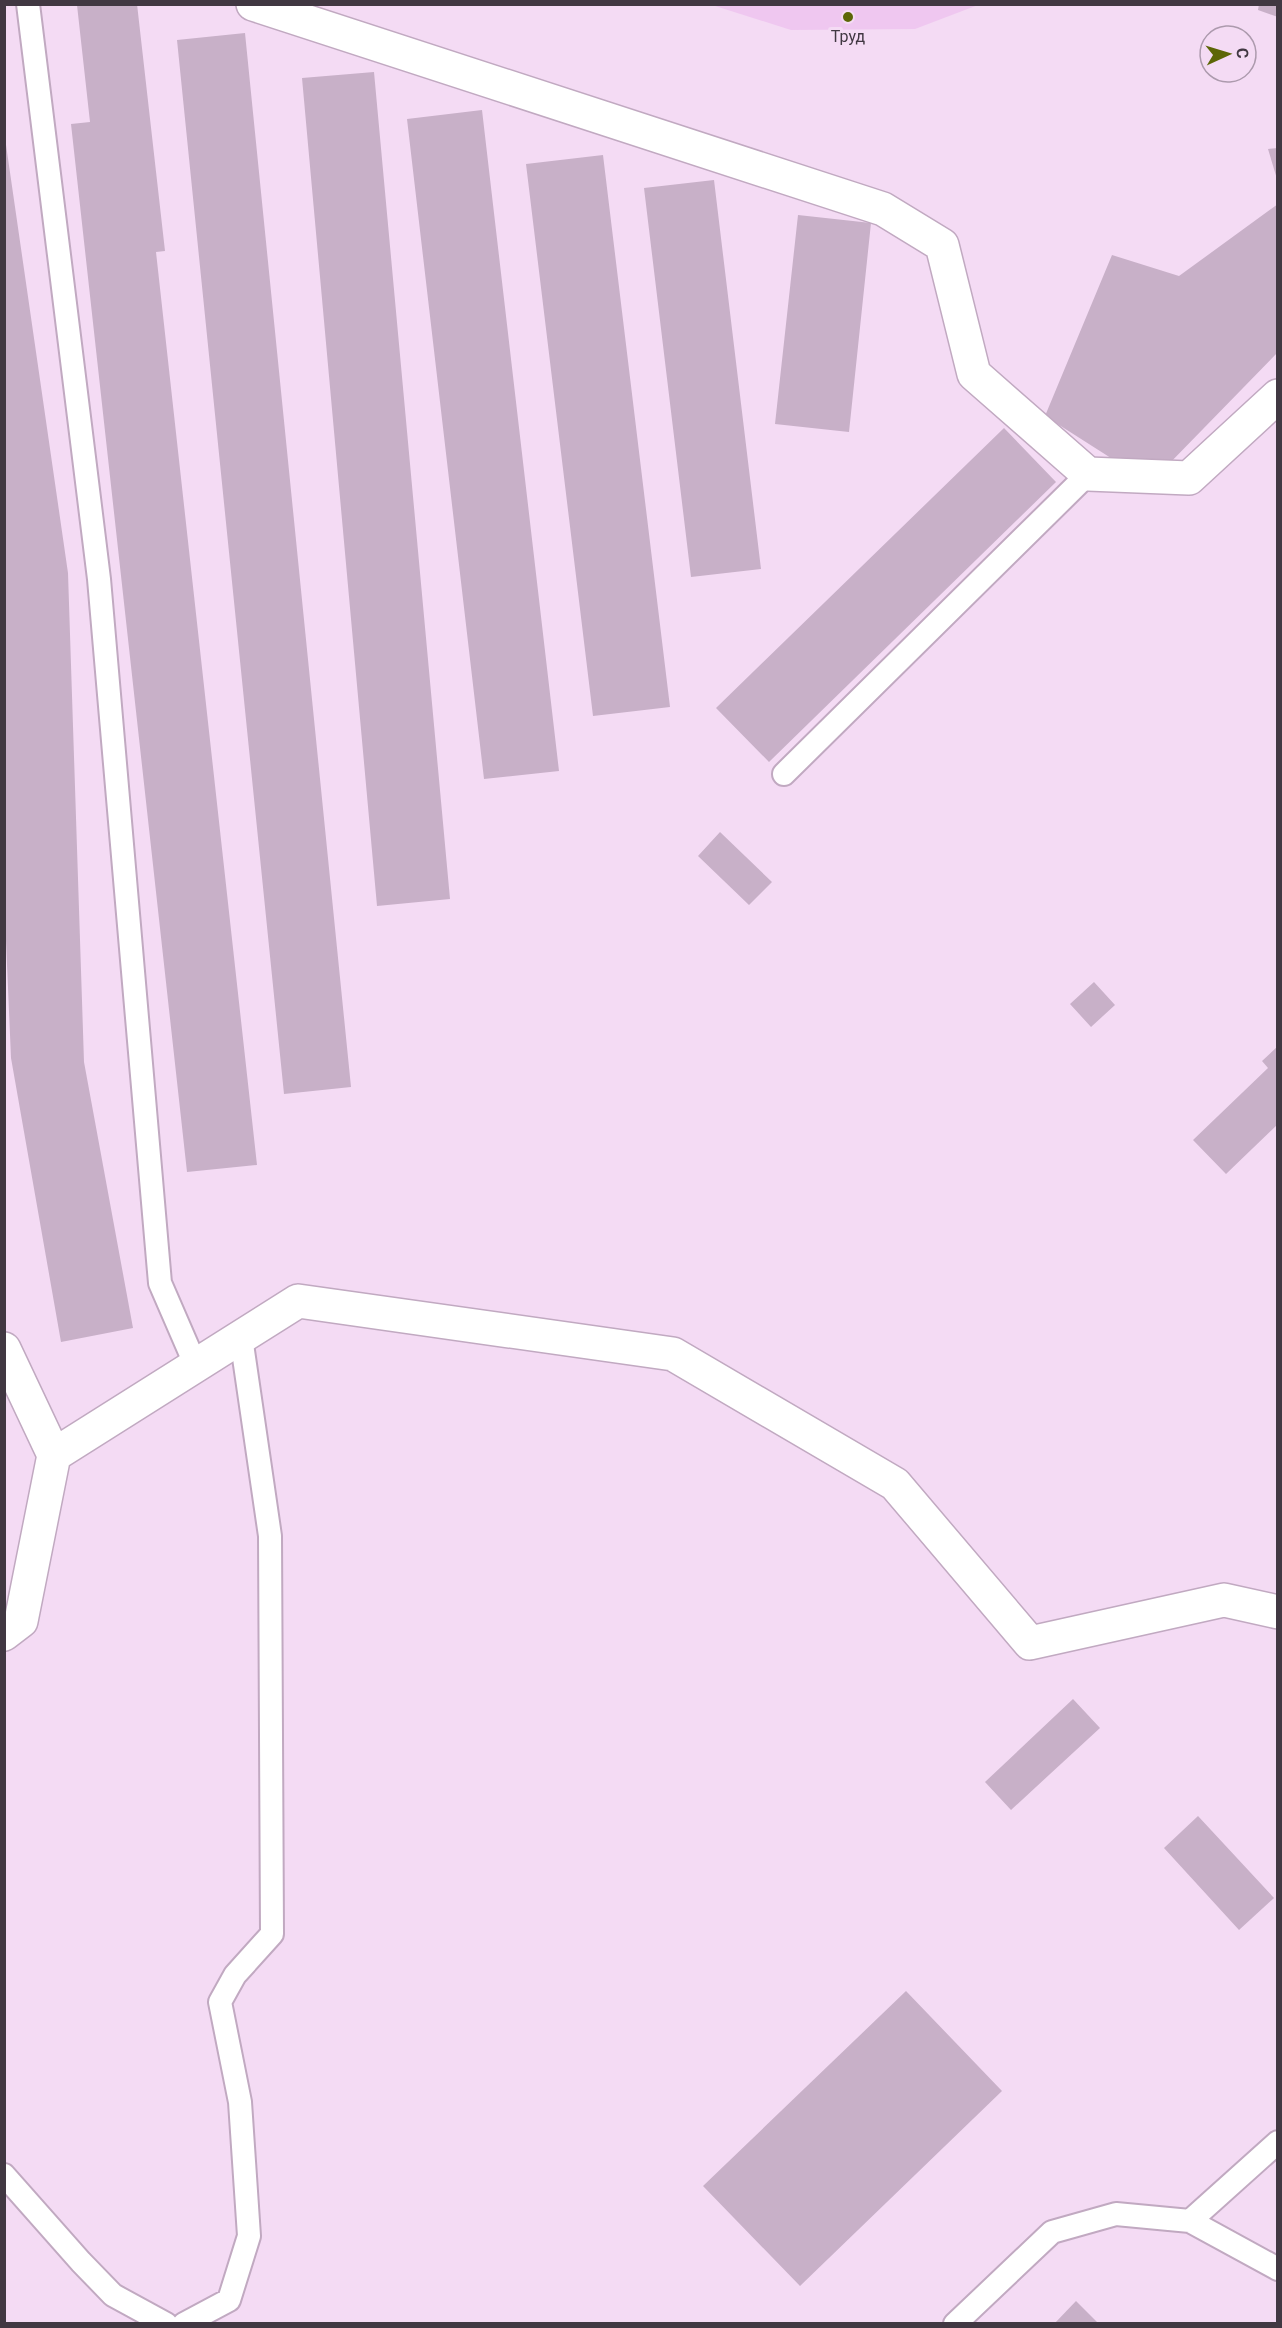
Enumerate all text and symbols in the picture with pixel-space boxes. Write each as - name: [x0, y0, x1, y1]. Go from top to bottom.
- marker: Труд: [841, 10, 855, 24]
- north arrow: [1198, 24, 1258, 84]
- place label: Труд: [831, 27, 866, 46]
- text: С: [1233, 47, 1252, 59]

